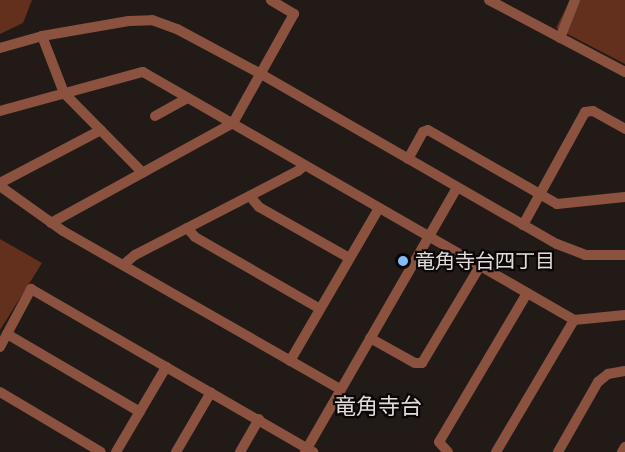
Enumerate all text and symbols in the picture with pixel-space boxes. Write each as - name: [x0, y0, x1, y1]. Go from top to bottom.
- place label: 竜角寺台四丁目: [415, 249, 555, 273]
- marker: 竜角寺台四丁目: [396, 254, 410, 268]
- district label: 竜角寺台: [334, 395, 422, 421]

